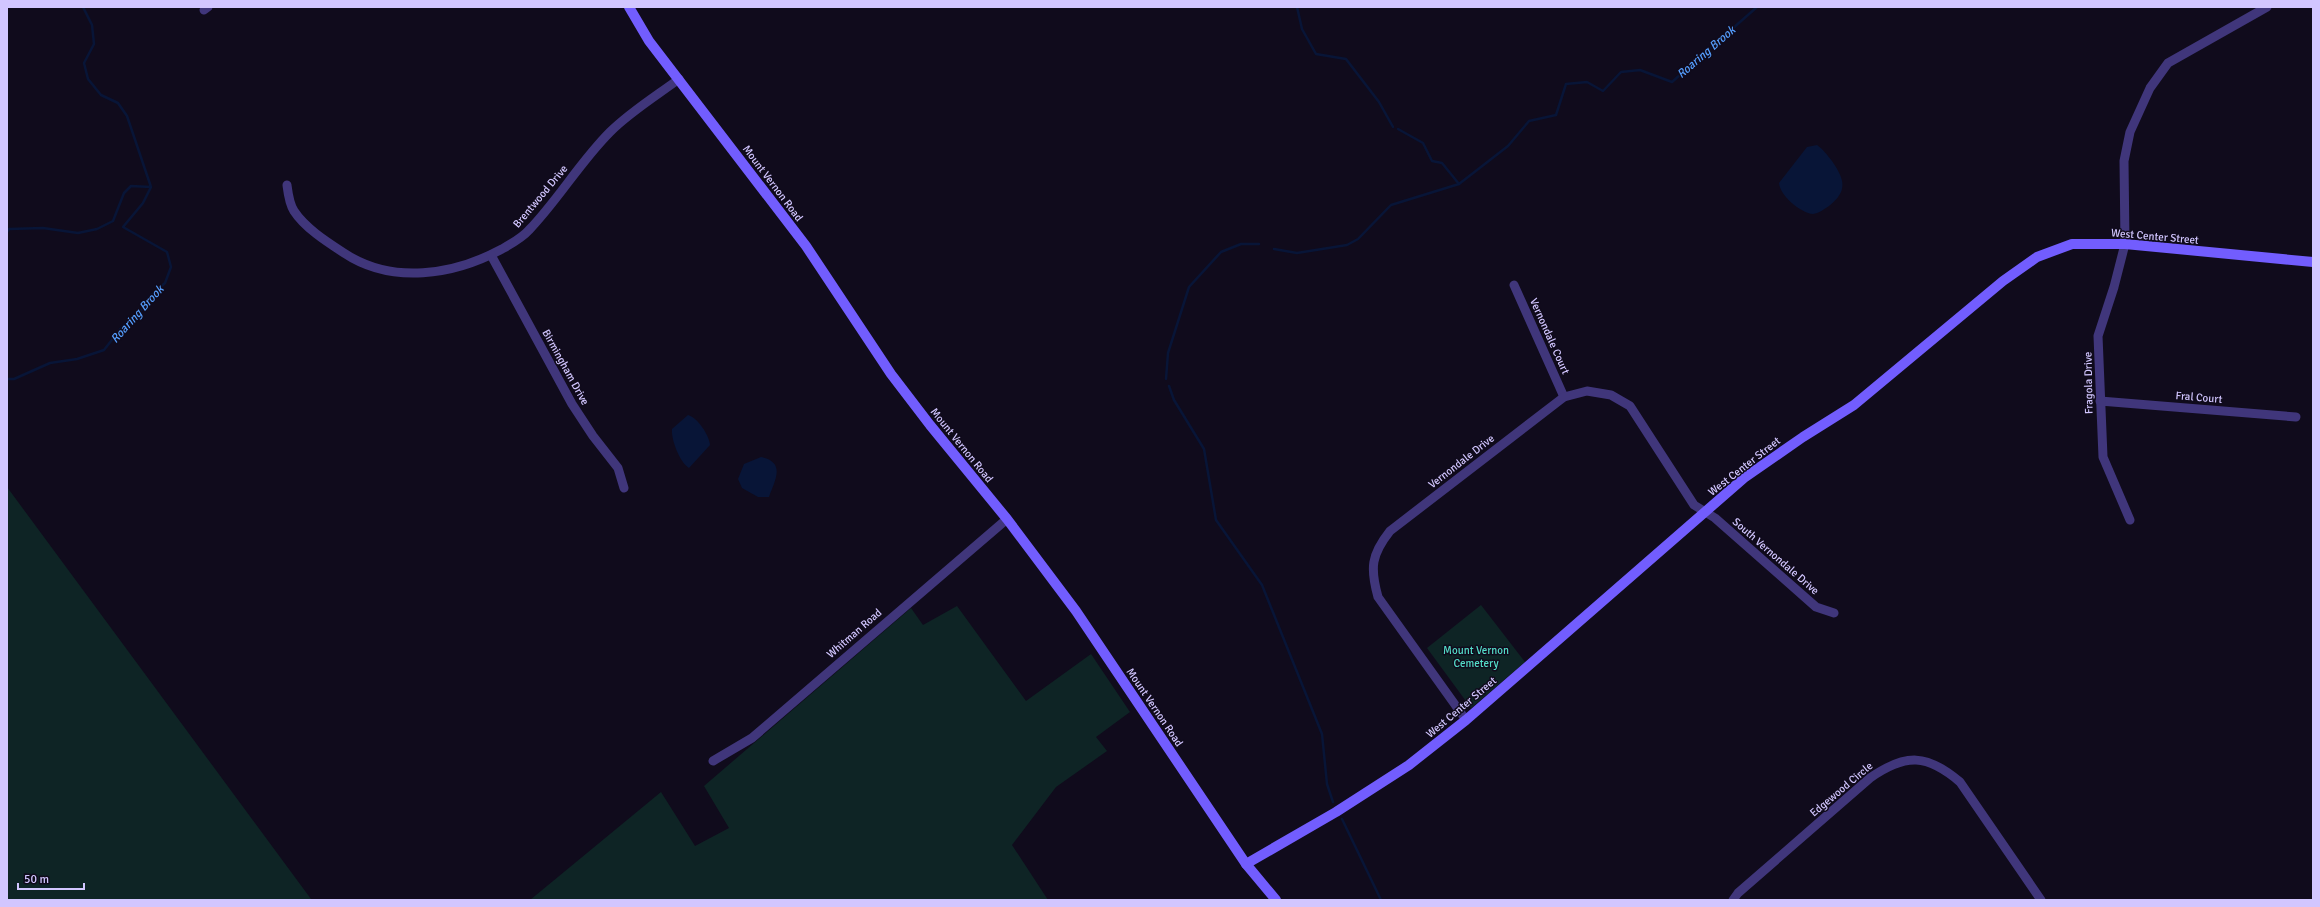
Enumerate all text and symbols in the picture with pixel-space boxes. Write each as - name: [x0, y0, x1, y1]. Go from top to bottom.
- water label: Roaring Brook: [1674, 22, 1739, 82]
- street label: Mount Vernon Road: [740, 143, 806, 224]
- street label: Brentwood Drive: [510, 162, 570, 230]
- street label: West Center Street: [2111, 226, 2199, 247]
- water label: Roaring Brook: [108, 282, 168, 346]
- street label: Vernondale Court: [1527, 296, 1572, 376]
- street label: Birmingham Drive: [539, 327, 592, 407]
- street label: Fragola Drive: [2081, 352, 2096, 414]
- street label: Fral Court: [2175, 389, 2223, 406]
- street label: Mount Vernon Road: [928, 406, 996, 485]
- street label: Vernondale Drive: [1426, 432, 1497, 491]
- street label: West Center Street: [1706, 434, 1783, 499]
- street label: South Vernondale Drive: [1730, 515, 1822, 597]
- street label: Whitman Road: [824, 606, 885, 661]
- park label: Mount Vernon Cemetery: [1443, 644, 1509, 670]
- street label: Mount Vernon Road: [1124, 666, 1186, 749]
- street label: West Center Street: [1423, 674, 1499, 741]
- street label: Edgewood Circle: [1807, 759, 1875, 819]
- scale bar: [18, 865, 84, 891]
- text: 50 m: [24, 872, 49, 887]

